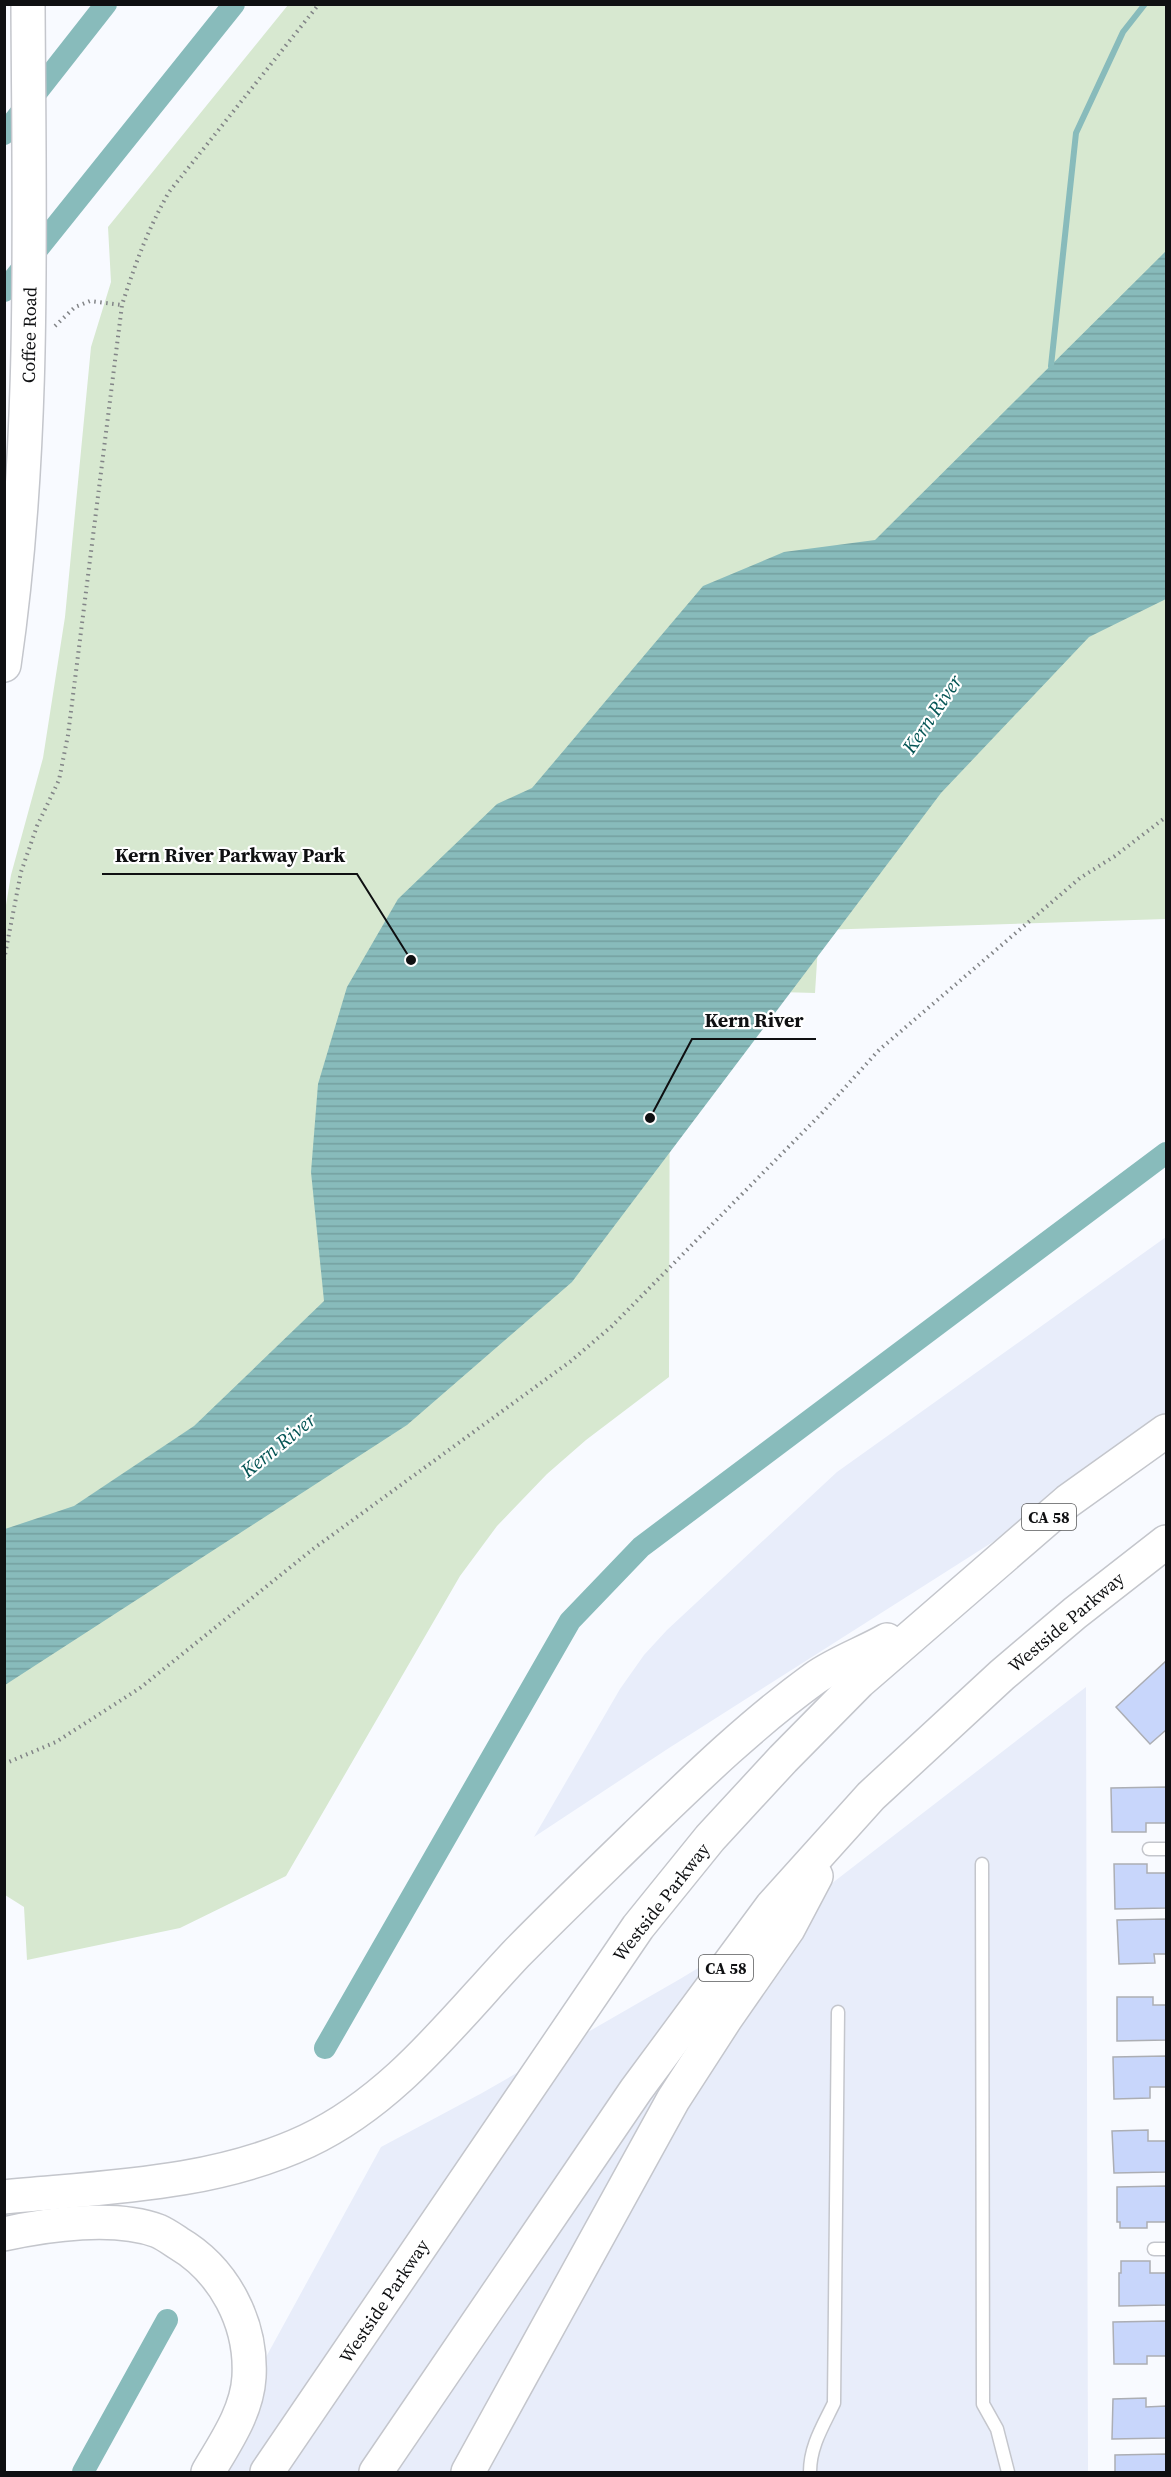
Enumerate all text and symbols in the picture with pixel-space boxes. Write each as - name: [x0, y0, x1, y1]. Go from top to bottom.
- street label: Coffee Road: [16, 287, 42, 383]
- water label: Kern River: [895, 668, 969, 760]
- callout: Kern River Parkway Park: [102, 836, 357, 874]
- text: Kern River Parkway Park: [115, 841, 345, 869]
- callout: Kern River: [692, 1001, 816, 1039]
- text: Kern River: [704, 1006, 804, 1034]
- water label: Kern River: [234, 1405, 322, 1485]
- road number: CA 58: [1022, 1504, 1076, 1530]
- street label: Westside Parkway: [1003, 1566, 1130, 1678]
- street label: Westside Parkway: [607, 1837, 716, 1967]
- road number: CA 58: [699, 1955, 753, 1981]
- street label: Westside Parkway: [333, 2234, 435, 2368]

